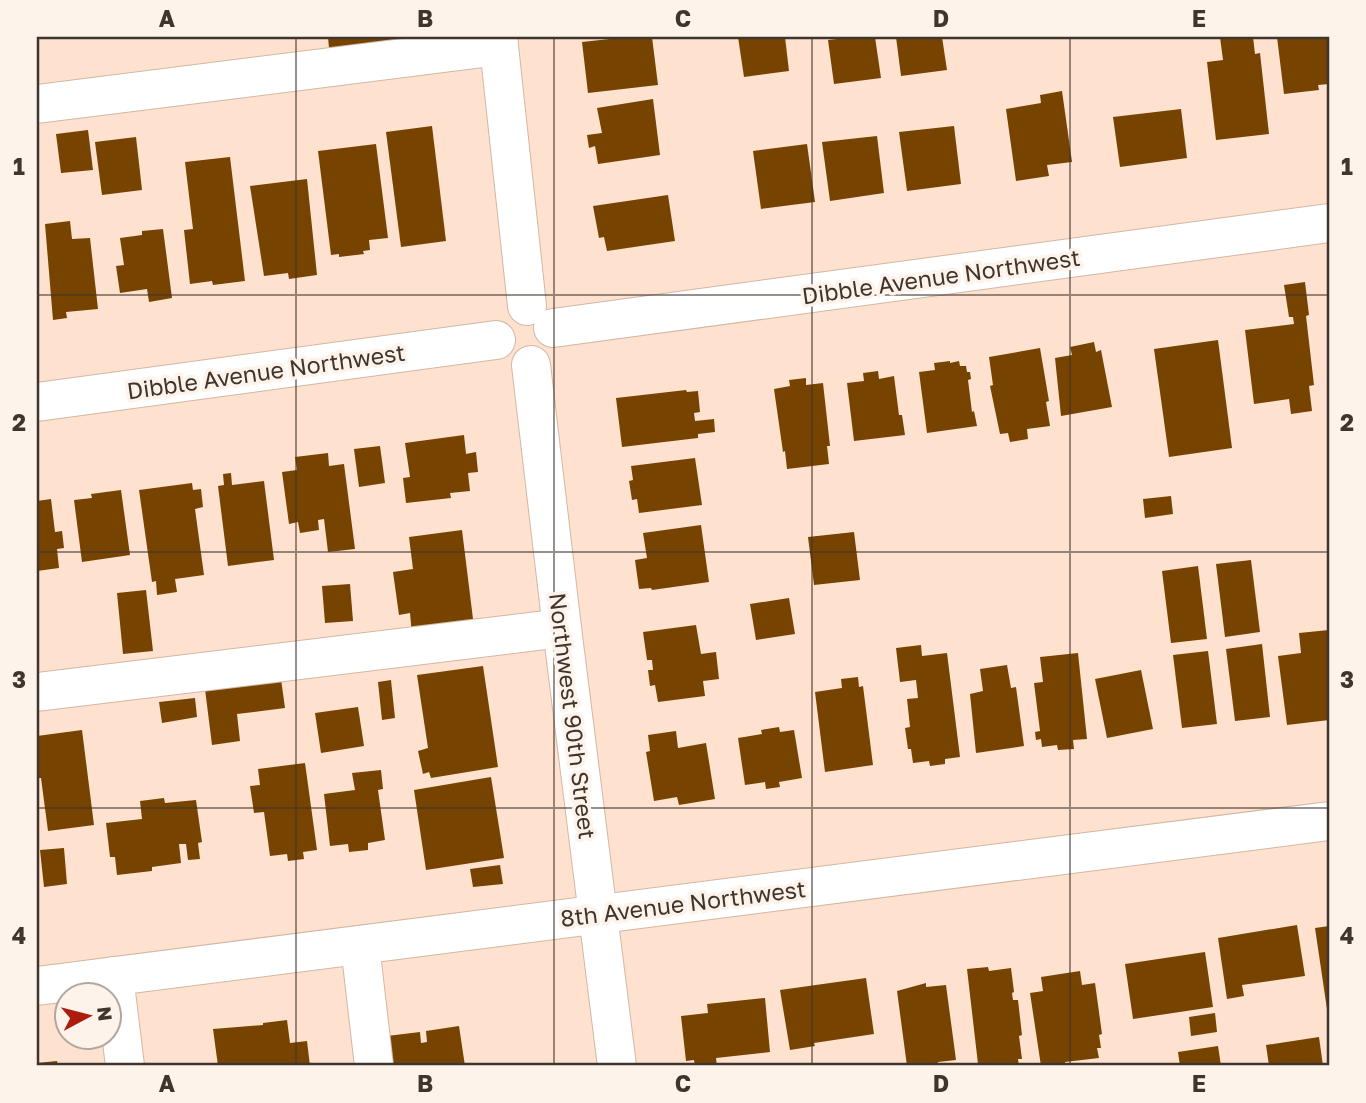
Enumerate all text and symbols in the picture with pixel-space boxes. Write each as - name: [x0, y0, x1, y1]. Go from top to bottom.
- text: A: [159, 4, 176, 32]
- text: B: [417, 4, 433, 32]
- text: C: [675, 4, 691, 32]
- text: D: [933, 4, 949, 32]
- text: E: [1192, 4, 1206, 32]
- text: 1: [13, 152, 25, 180]
- text: 1: [1341, 152, 1353, 180]
- street label: Dibble Avenue Northwest: [800, 243, 1082, 309]
- street label: Dibble Avenue Northwest: [125, 338, 407, 404]
- text: 2: [12, 408, 26, 436]
- text: 2: [1340, 408, 1354, 436]
- street label: Northwest 90th Street: [544, 591, 602, 841]
- text: 3: [12, 665, 26, 693]
- text: 3: [1340, 665, 1354, 693]
- street label: 8th Avenue Northwest: [559, 874, 807, 932]
- text: 4: [12, 921, 26, 949]
- text: 4: [1340, 921, 1354, 949]
- north arrow: [52, 981, 122, 1050]
- text: N: [93, 1005, 118, 1022]
- text: A: [159, 1069, 176, 1097]
- text: B: [417, 1069, 433, 1097]
- text: C: [675, 1069, 691, 1097]
- text: D: [933, 1069, 949, 1097]
- text: E: [1192, 1069, 1206, 1097]

